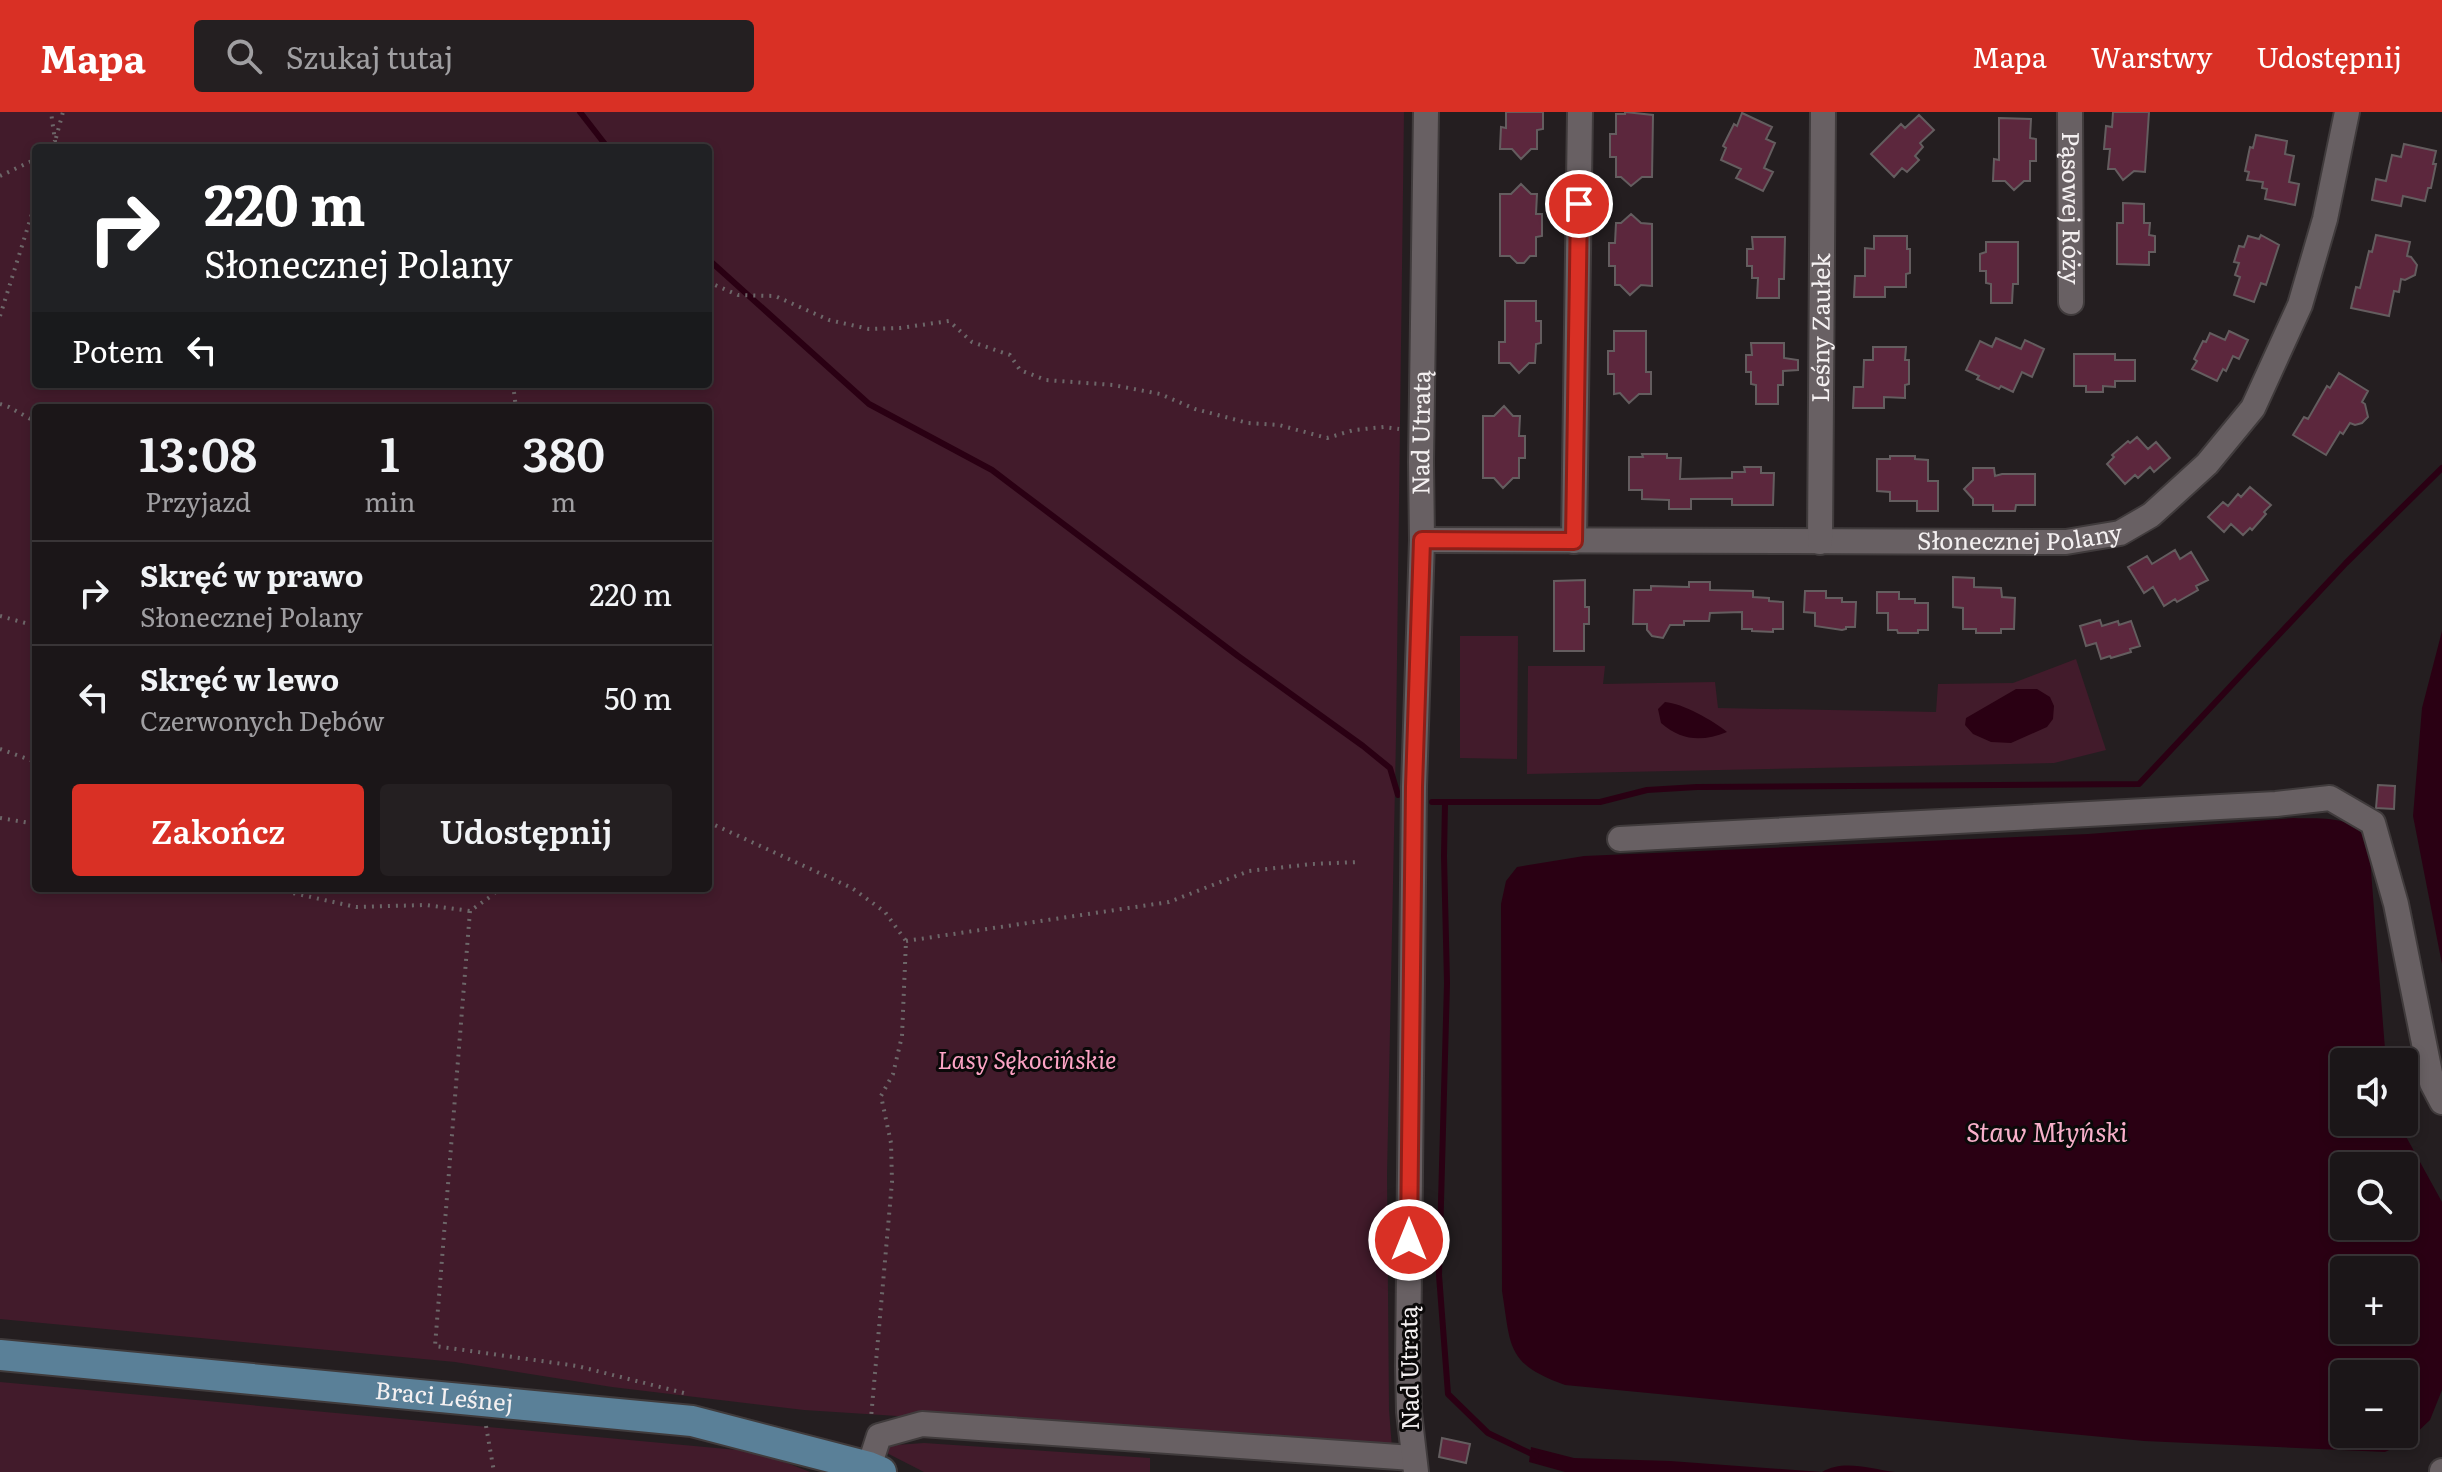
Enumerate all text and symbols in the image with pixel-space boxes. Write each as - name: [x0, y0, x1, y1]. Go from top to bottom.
- search box: [194, 20, 754, 92]
- text: Mapa: [40, 28, 146, 85]
- icon: search: [222, 34, 266, 78]
- text: Szukaj tutaj: [286, 34, 453, 78]
- text: Mapa: [1972, 35, 2047, 77]
- text: Warstwy: [2091, 35, 2212, 77]
- text: Udostępnij: [2256, 35, 2402, 77]
- street label: Pąsowej Róży: [2055, 131, 2091, 285]
- text: 220 m: [204, 160, 366, 243]
- pin: [1545, 170, 1613, 238]
- icon: right: [72, 176, 176, 280]
- icon: arrive: [1557, 182, 1601, 226]
- text: Słonecznej Polany: [204, 236, 512, 289]
- street label: Leśny Zaułek: [1801, 253, 1837, 403]
- text: Potem: [72, 328, 164, 372]
- icon: left: [180, 328, 224, 372]
- street label: Nad Utratą: [1401, 370, 1437, 495]
- text: 13:08: [139, 416, 257, 487]
- text: 1: [380, 416, 400, 487]
- text: 380: [522, 416, 605, 487]
- text: Przyjazd: [145, 481, 251, 520]
- text: min: [364, 481, 415, 520]
- text: m: [551, 481, 576, 520]
- street label: Słonecznej Polany: [1917, 513, 2125, 558]
- text: Skręć w prawo: [140, 552, 363, 596]
- icon: right: [72, 571, 116, 615]
- text: 220 m: [589, 571, 672, 615]
- text: Słonecznej Polany: [140, 596, 363, 635]
- text: Skręć w lewo: [140, 656, 339, 700]
- icon: left: [72, 675, 116, 719]
- text: 50 m: [604, 675, 672, 719]
- text: Czerwonych Dębów: [140, 700, 384, 739]
- button: Zakończ: [72, 784, 364, 876]
- button: Udostępnij: [380, 784, 672, 876]
- park label: Lasy Sękocińskie: [937, 1041, 1117, 1076]
- map controls: [2330, 1048, 2418, 1448]
- button: sound: [2330, 1048, 2418, 1136]
- water label: Staw Młyński: [1966, 1111, 2128, 1150]
- button: search: [2330, 1152, 2418, 1240]
- position arrow: [1367, 1198, 1451, 1282]
- button: +: [2330, 1256, 2418, 1344]
- street label: Nad Utratą: [1389, 1305, 1426, 1431]
- button: −: [2330, 1360, 2418, 1448]
- street label: Braci Leśnej: [374, 1371, 515, 1419]

